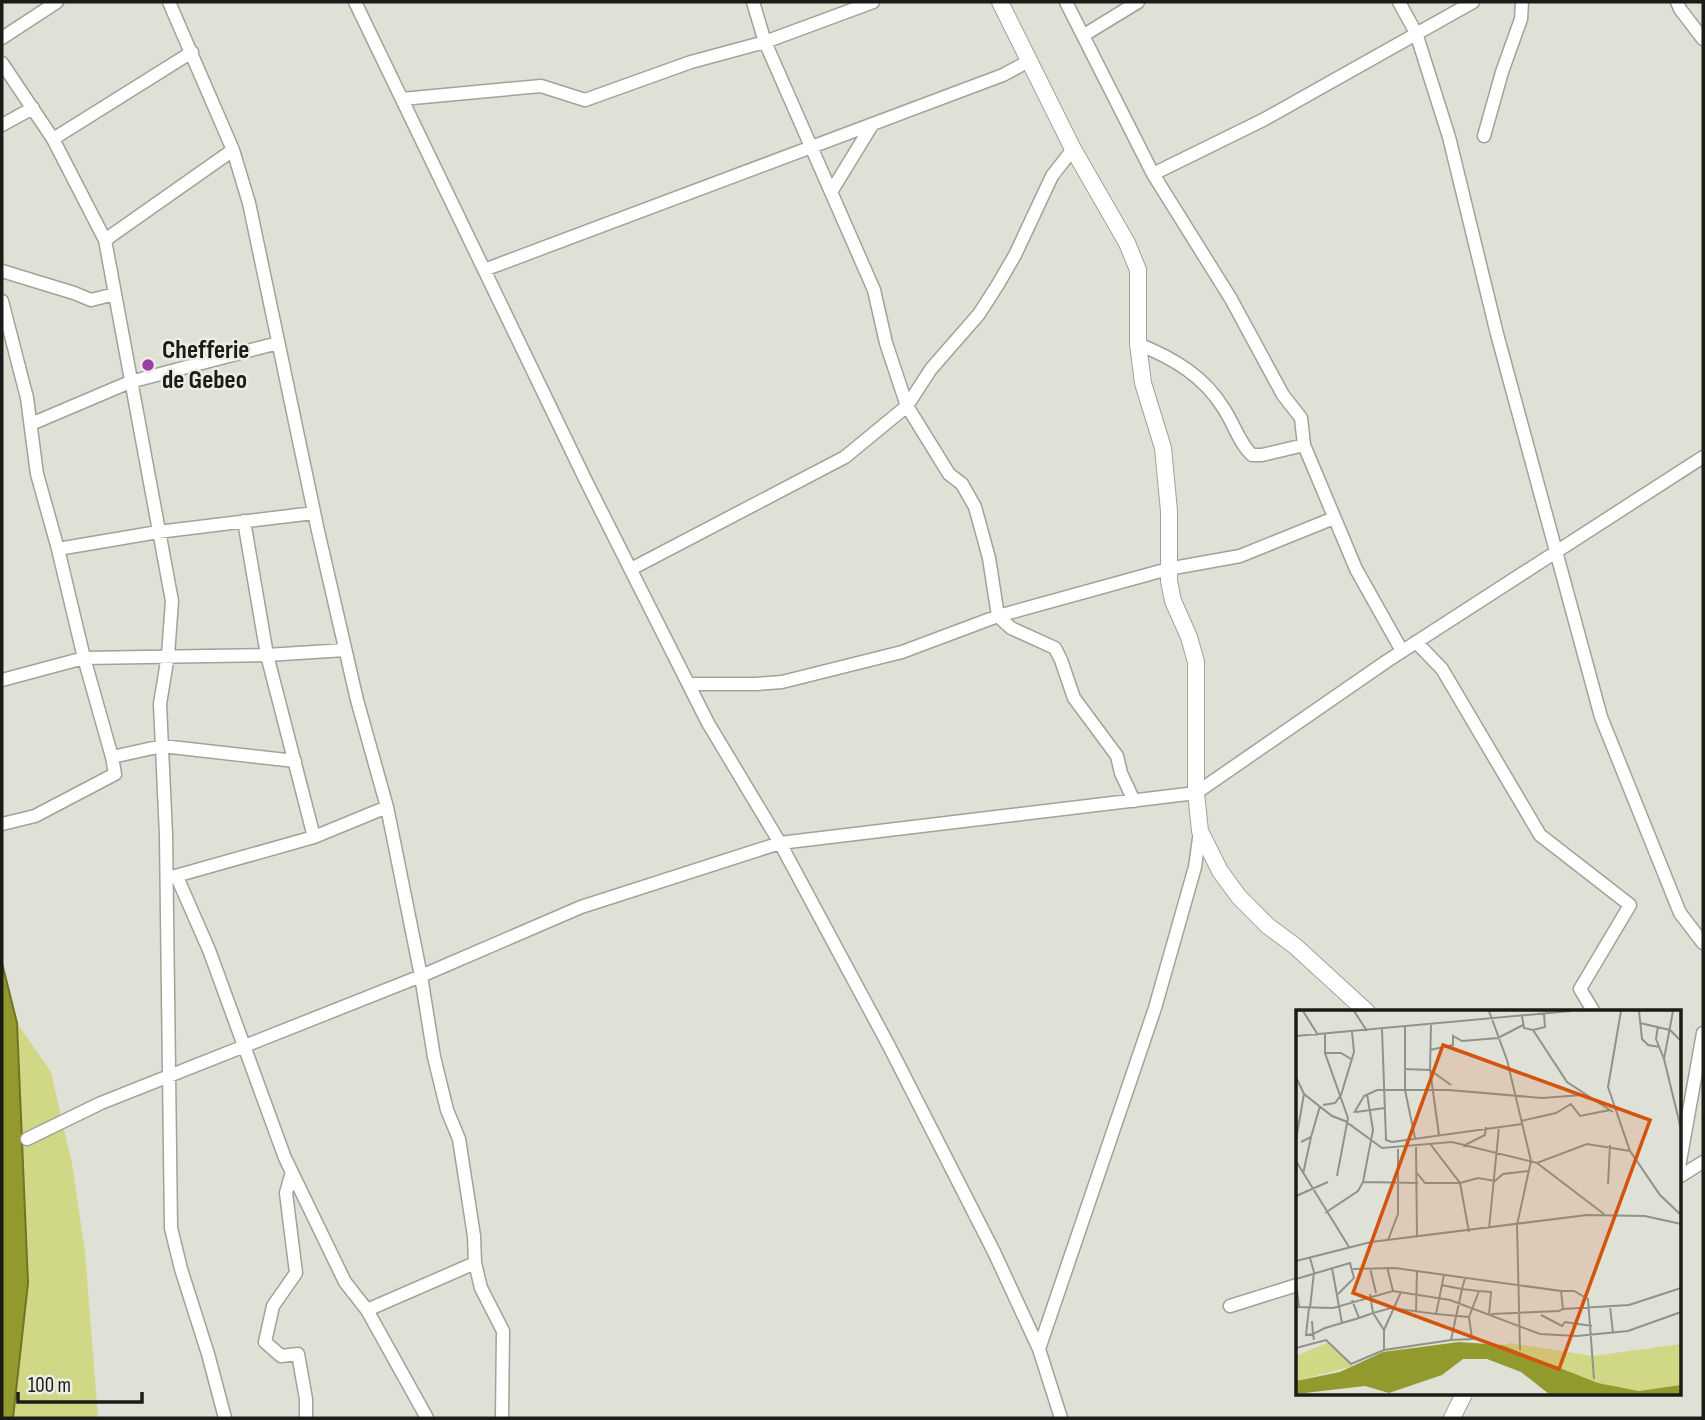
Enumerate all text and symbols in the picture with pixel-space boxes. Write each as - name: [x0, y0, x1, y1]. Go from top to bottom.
- place label: Chefferie de Gebeo: [162, 335, 249, 396]
- marker: Chefferie de Gebeo: [140, 357, 156, 373]
- inset map: [1296, 1010, 1680, 1396]
- scale bar: [18, 1360, 142, 1404]
- text: 100 m: [28, 1373, 71, 1398]

